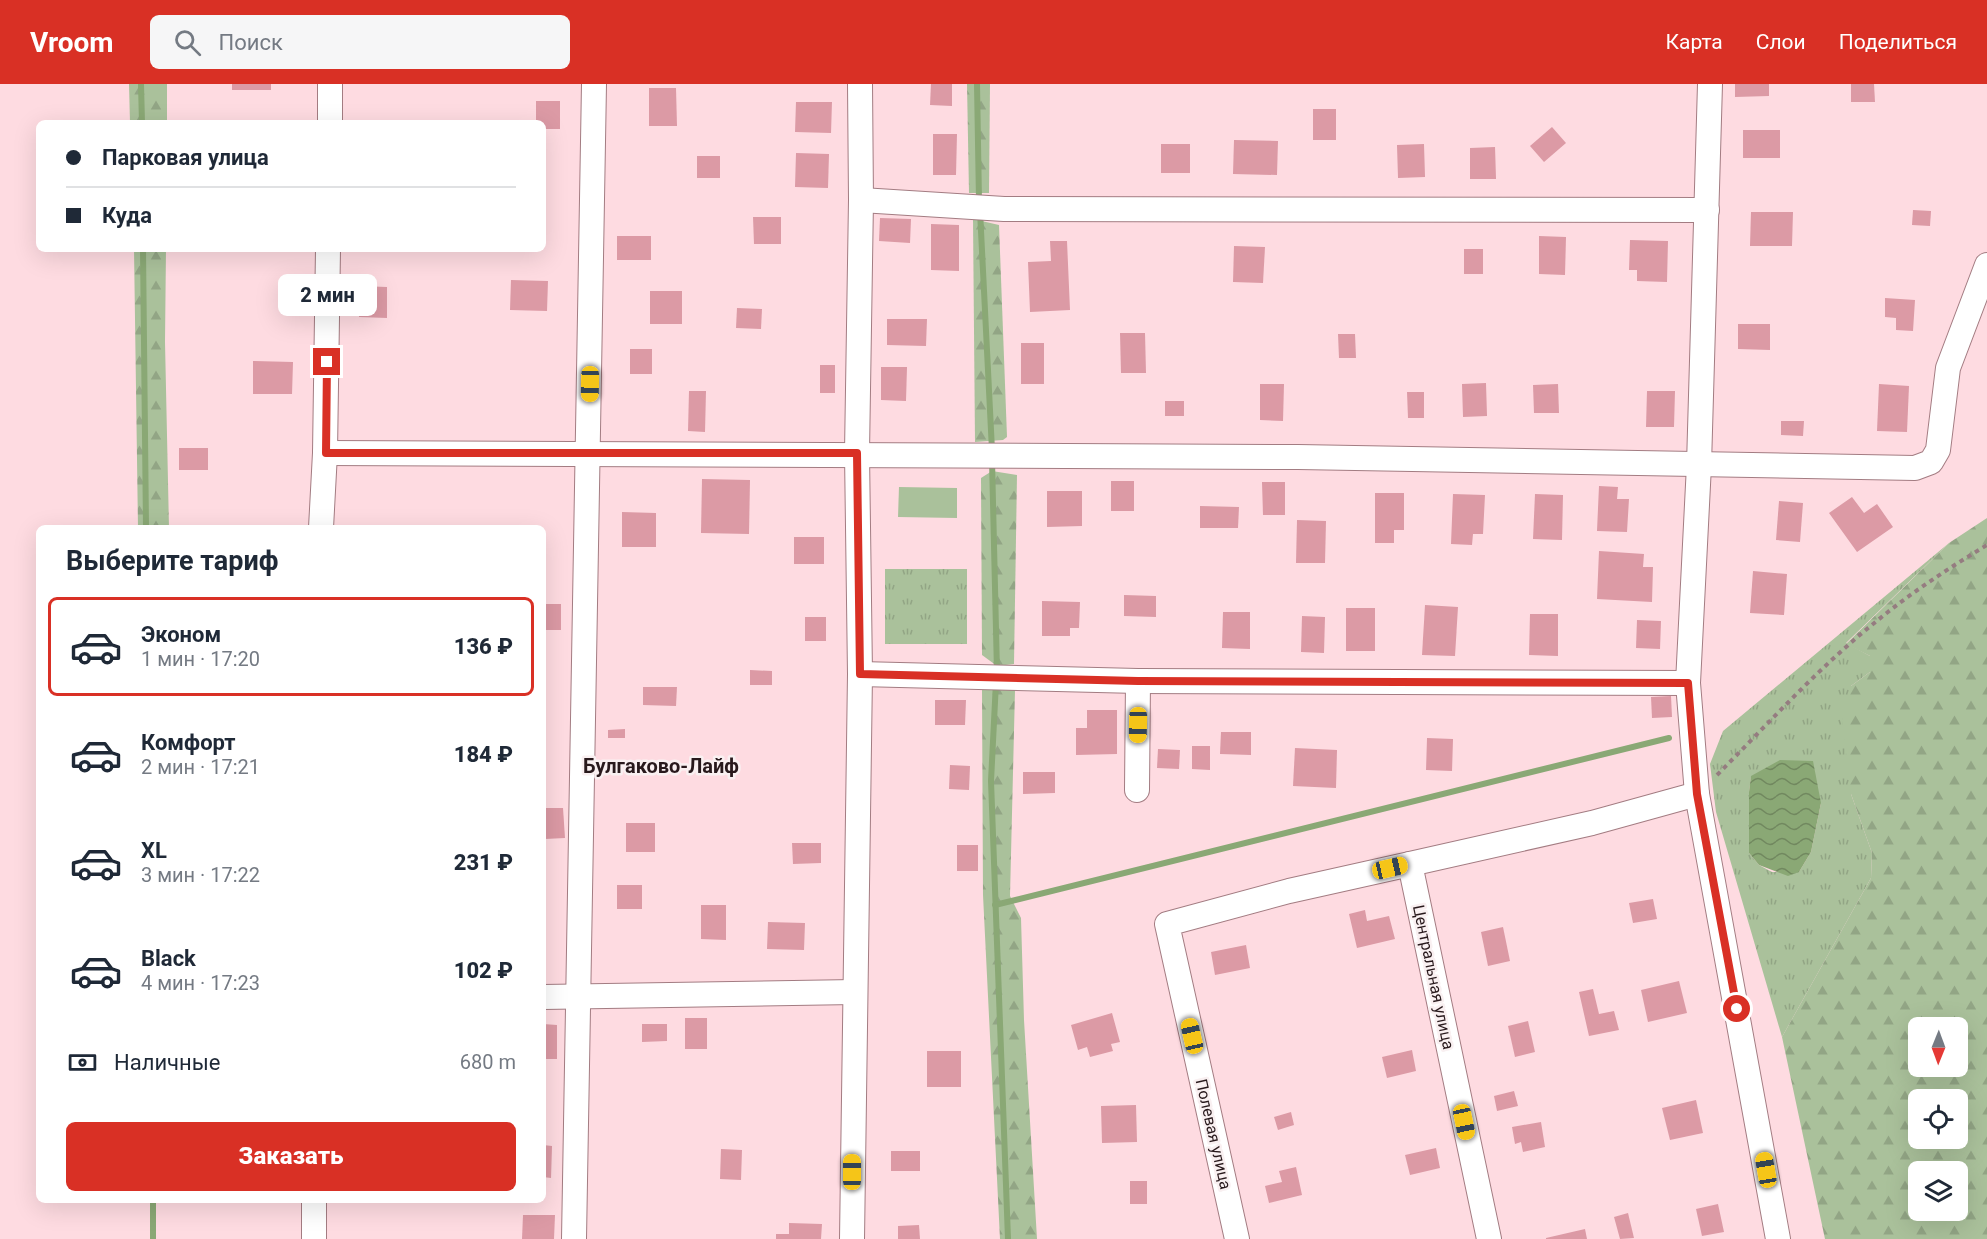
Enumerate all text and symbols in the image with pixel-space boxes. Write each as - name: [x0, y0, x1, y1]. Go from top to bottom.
- search box: [150, 15, 570, 69]
- text: Vroom: [30, 26, 114, 59]
- icon: search: [171, 26, 204, 59]
- text: Поиск: [219, 30, 283, 55]
- text: Карта: [1666, 30, 1723, 54]
- text: Слои: [1756, 30, 1806, 54]
- text: Поделиться: [1839, 30, 1957, 54]
- text: Парковая улица: [102, 145, 269, 170]
- text: Куда: [102, 203, 152, 228]
- callout: 2 мин: [278, 275, 376, 317]
- text: 2 мин: [300, 283, 355, 307]
- route end: [313, 348, 340, 375]
- car: [581, 366, 599, 402]
- text: Выберите тариф: [66, 545, 278, 577]
- icon: car: [69, 620, 123, 674]
- text: Эконом: [141, 622, 221, 647]
- text: 136 ₽: [454, 634, 513, 659]
- text: 1 мин · 17:20: [141, 647, 260, 671]
- car: [1129, 707, 1147, 743]
- icon: car: [69, 728, 123, 782]
- text: Комфорт: [141, 730, 236, 755]
- text: 184 ₽: [454, 742, 513, 767]
- district label: Булгаково-Лайф: [583, 754, 739, 778]
- text: 2 мин · 17:21: [141, 755, 260, 779]
- icon: car: [69, 836, 123, 890]
- text: XL: [141, 838, 167, 863]
- text: 231 ₽: [454, 850, 513, 875]
- car: [1370, 855, 1410, 881]
- text: 3 мин · 17:22: [141, 863, 260, 887]
- street label: Центральная улица: [1409, 903, 1458, 1051]
- icon: car: [69, 944, 123, 998]
- text: Black: [141, 946, 196, 971]
- text: 102 ₽: [454, 958, 513, 983]
- text: 4 мин · 17:23: [141, 971, 260, 995]
- route start: [1723, 995, 1750, 1022]
- car: [1179, 1016, 1205, 1056]
- north arrow: [1908, 1017, 1968, 1077]
- map controls: [1908, 1017, 1968, 1221]
- icon: cash: [66, 1046, 99, 1079]
- text: Наличные: [114, 1050, 220, 1075]
- text: 680 m: [460, 1050, 516, 1074]
- street label: Полевая улица: [1192, 1077, 1235, 1191]
- button: locate: [1908, 1089, 1968, 1149]
- car: [1451, 1103, 1477, 1141]
- button: Заказать: [66, 1122, 516, 1191]
- car: [1754, 1151, 1778, 1189]
- car: [843, 1154, 861, 1190]
- button: layers: [1908, 1161, 1968, 1221]

